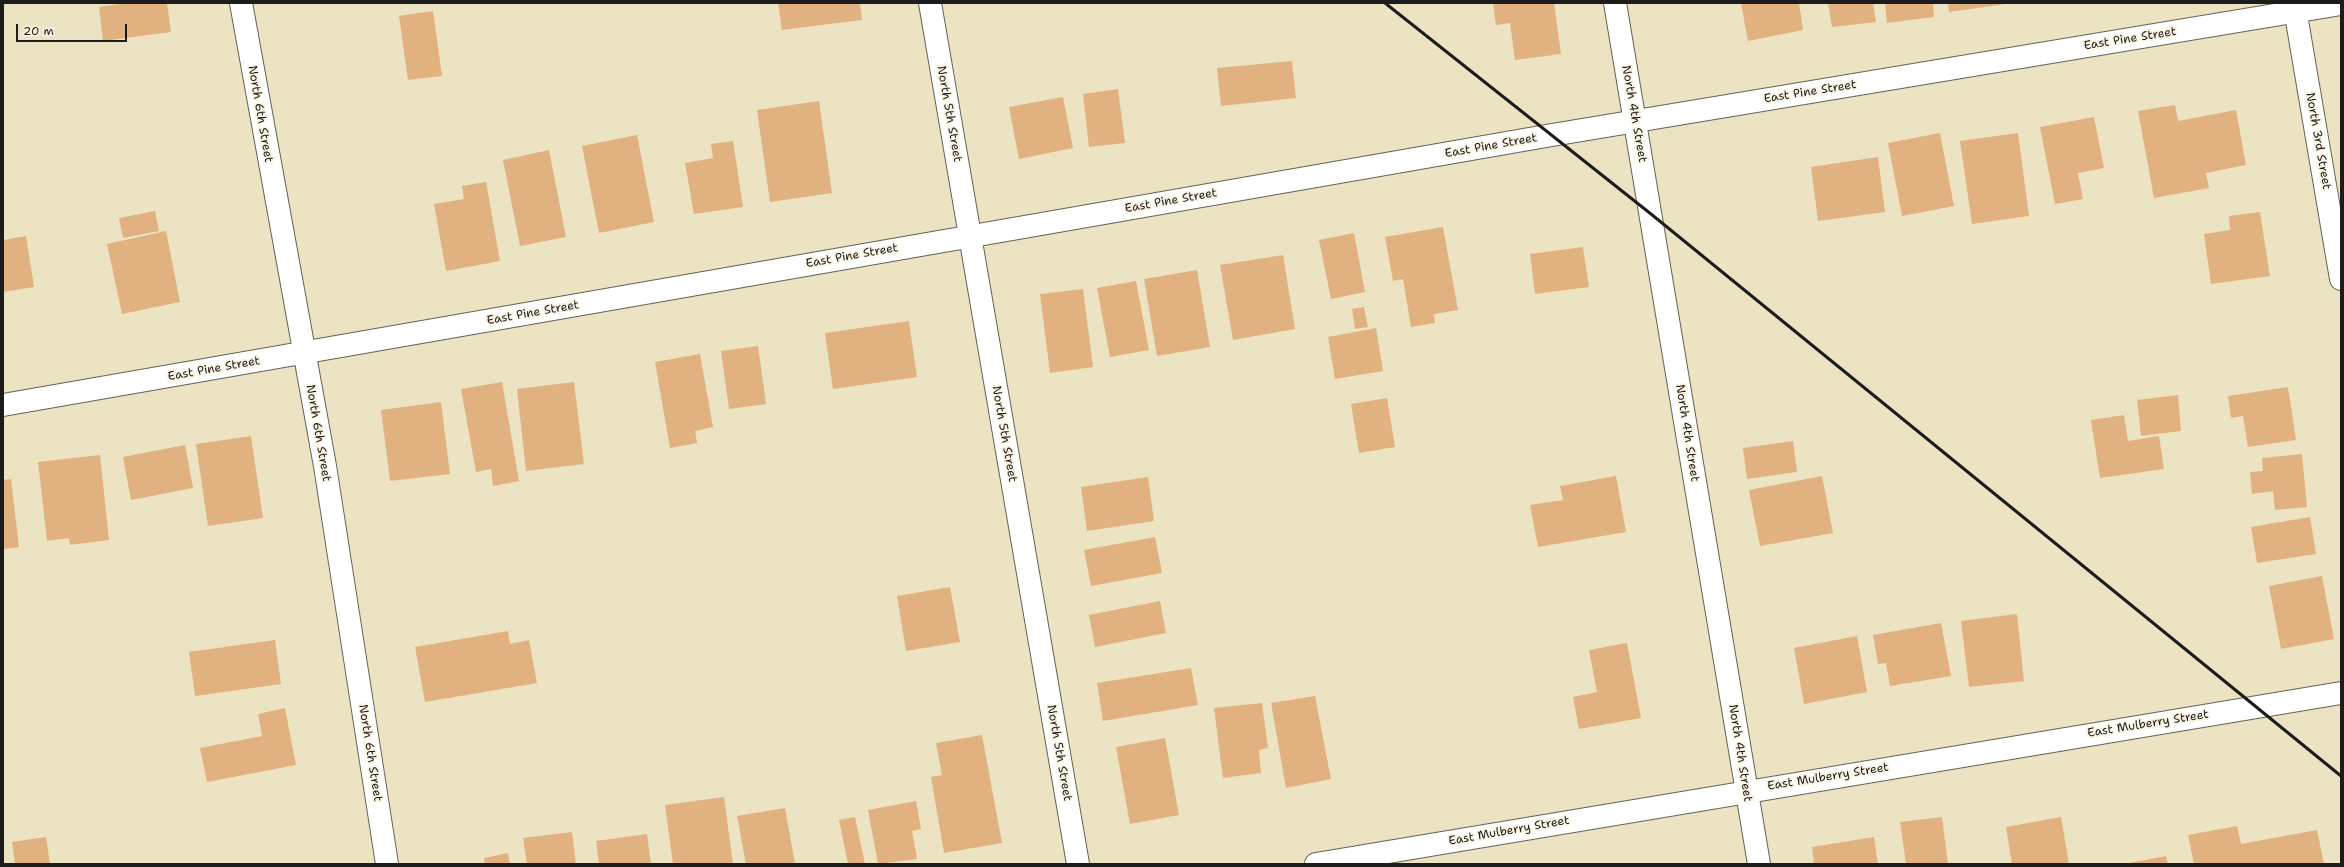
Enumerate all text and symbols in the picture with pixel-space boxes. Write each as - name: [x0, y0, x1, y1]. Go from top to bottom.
- scale bar: [18, 16, 129, 42]
- text: 20 m: [23, 23, 54, 39]
- street label: East Pine Street: [2083, 25, 2177, 53]
- street label: North 6th Street: [244, 64, 276, 164]
- street label: North 4th Street: [1618, 64, 1650, 164]
- street label: North 5th Street: [933, 65, 965, 163]
- street label: East Pine Street: [1763, 78, 1857, 106]
- street label: North 3rd Street: [2302, 91, 2334, 191]
- street label: East Pine Street: [1444, 131, 1538, 161]
- street label: East Pine Street: [1124, 186, 1218, 216]
- street label: East Pine Street: [805, 241, 899, 271]
- street label: East Pine Street: [486, 298, 580, 328]
- street label: East Pine Street: [167, 354, 261, 384]
- street label: North 6th Street: [302, 383, 334, 483]
- street label: North 4th Street: [1672, 383, 1702, 483]
- street label: North 5th Street: [988, 385, 1020, 483]
- street label: North 6th Street: [355, 703, 385, 803]
- street label: North 4th Street: [1725, 703, 1755, 803]
- street label: North 5th Street: [1043, 704, 1075, 802]
- street label: East Mulberry Street: [2086, 707, 2210, 741]
- street label: East Mulberry Street: [1766, 760, 1890, 794]
- street label: East Mulberry Street: [1447, 813, 1571, 849]

